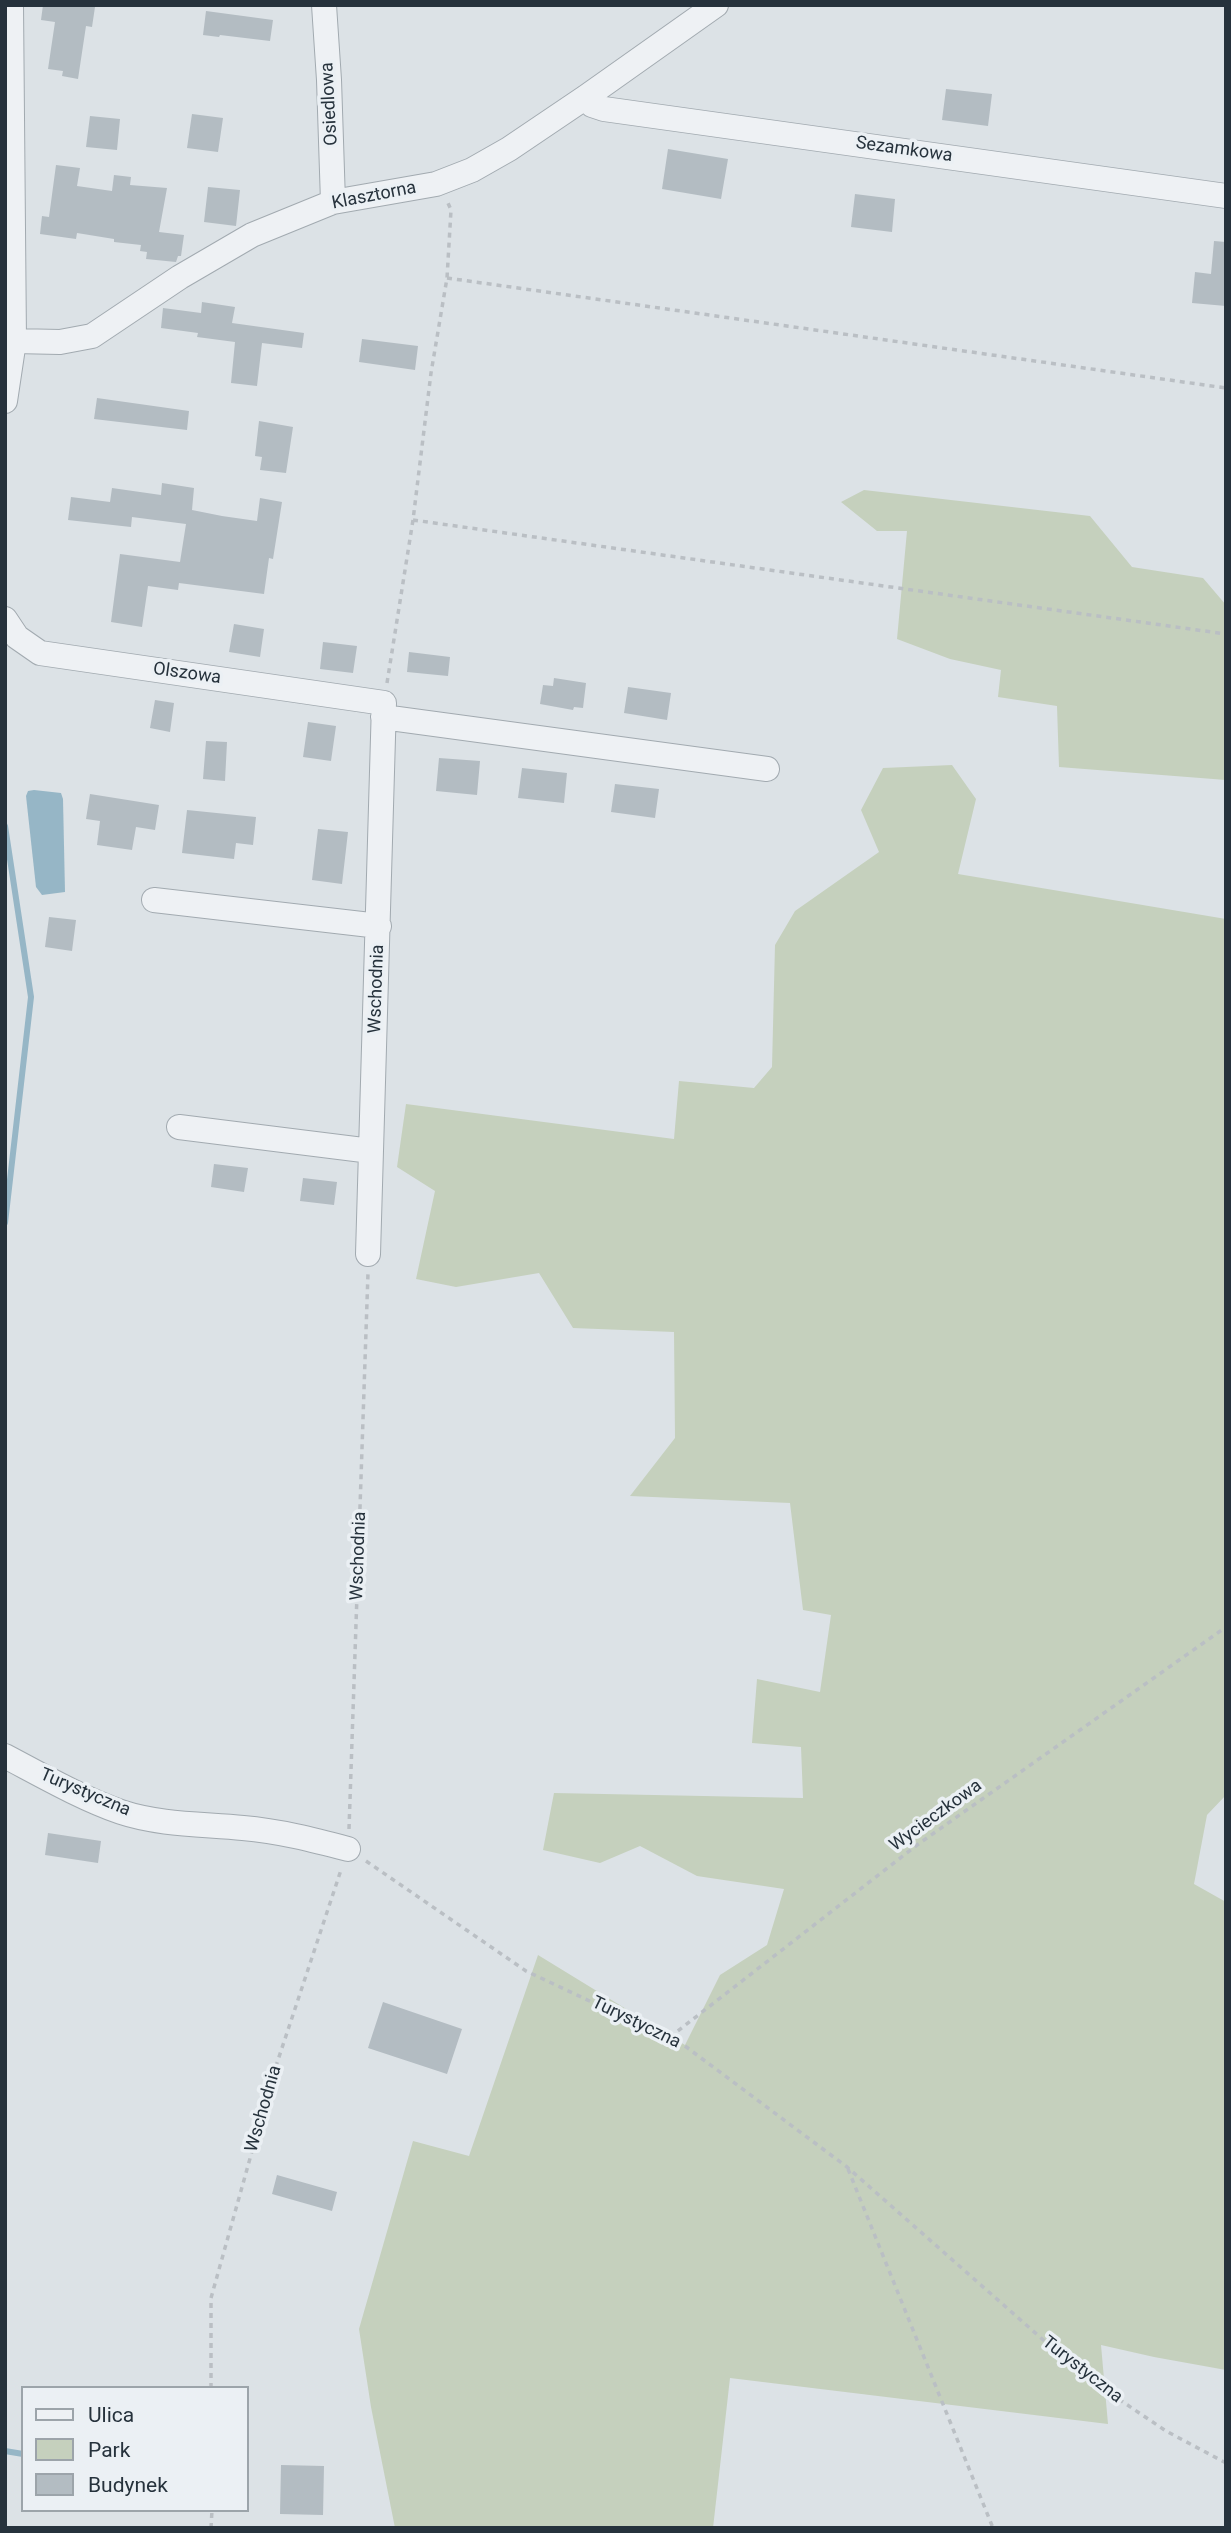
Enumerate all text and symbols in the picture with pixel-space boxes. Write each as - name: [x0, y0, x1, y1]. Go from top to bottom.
- street label: Osiedlowa: [317, 62, 343, 146]
- street label: Sezamkowa: [854, 133, 954, 167]
- street label: Klasztorna: [330, 177, 418, 215]
- street label: Olszowa: [152, 659, 222, 689]
- street label: Wschodnia: [365, 944, 389, 1034]
- street label: Wschodnia: [347, 1511, 371, 1601]
- street label: Turystyczna: [36, 1764, 134, 1822]
- street label: Wycieczkowa: [886, 1775, 986, 1857]
- street label: Turystyczna: [588, 1992, 684, 2054]
- street label: Wschodnia: [241, 2063, 287, 2155]
- street label: Turystyczna: [1037, 2332, 1127, 2408]
- legend: [21, 2386, 248, 2512]
- text: Ulica: [88, 2403, 134, 2427]
- text: Park: [88, 2438, 130, 2462]
- text: Budynek: [88, 2473, 168, 2497]

